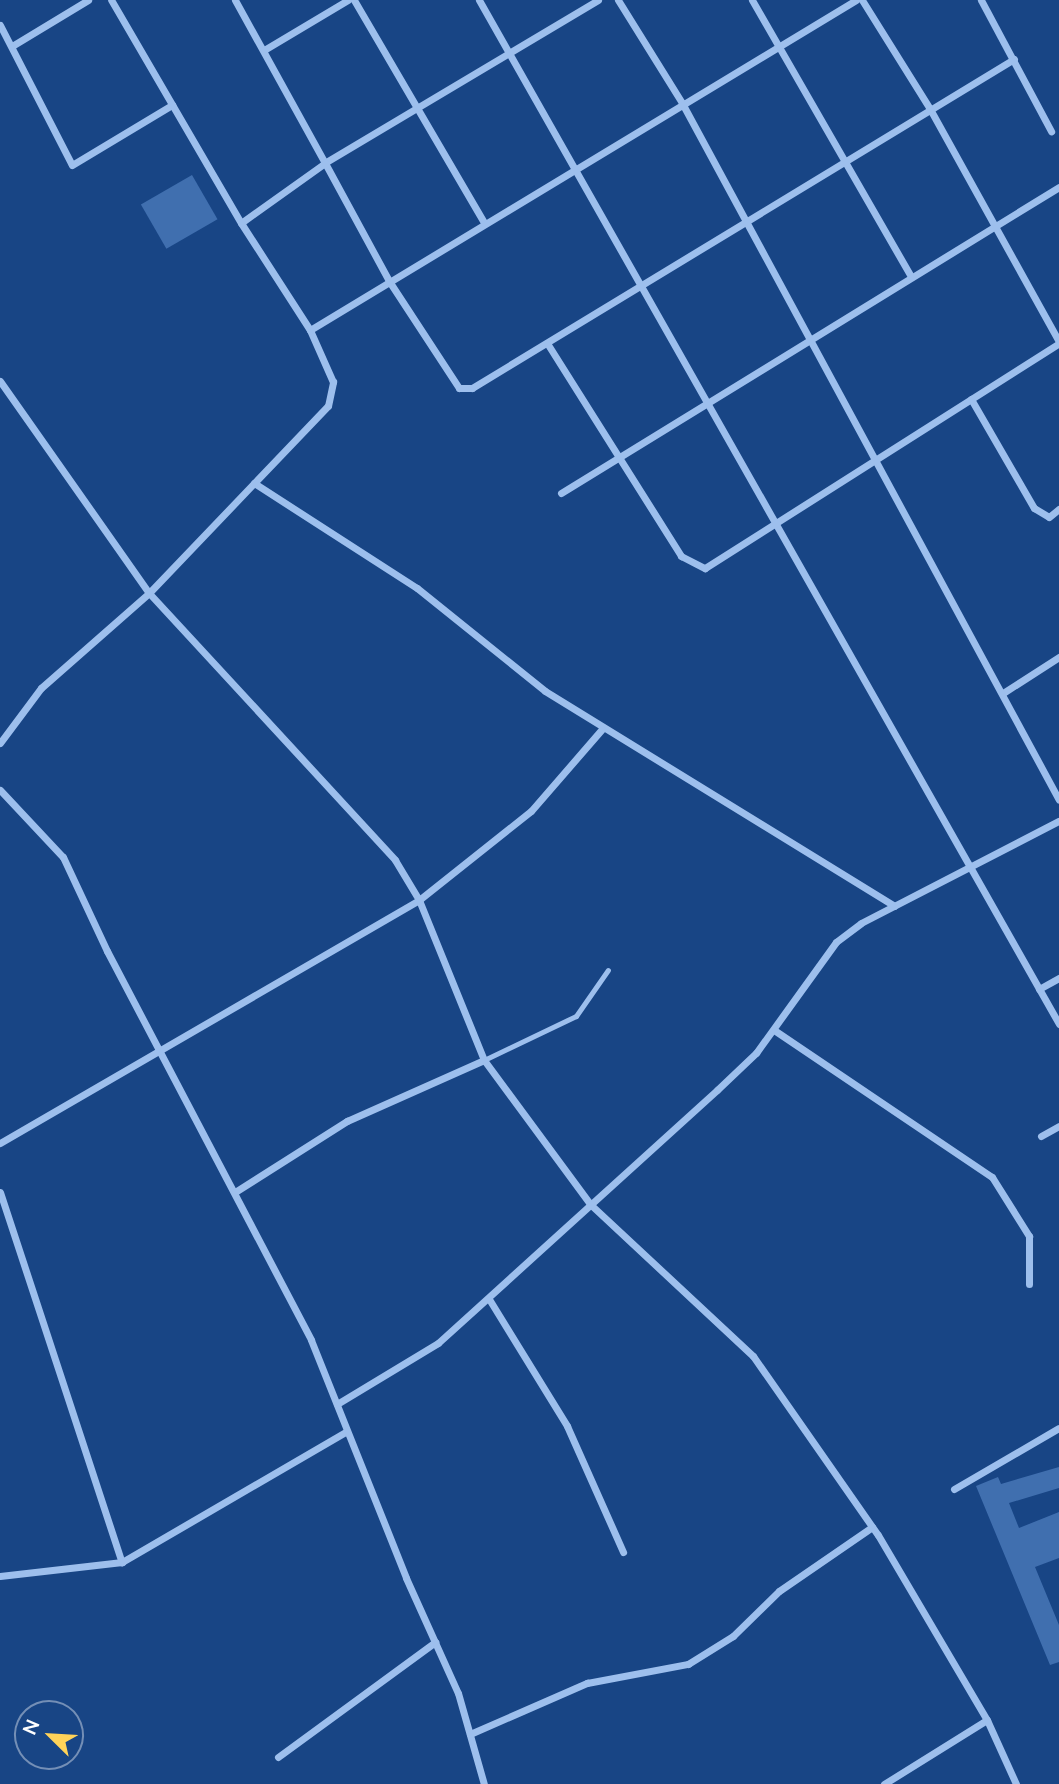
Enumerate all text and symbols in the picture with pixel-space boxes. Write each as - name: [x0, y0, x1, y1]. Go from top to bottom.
- north arrow: [14, 1700, 84, 1770]
- text: N: [17, 1715, 46, 1739]

